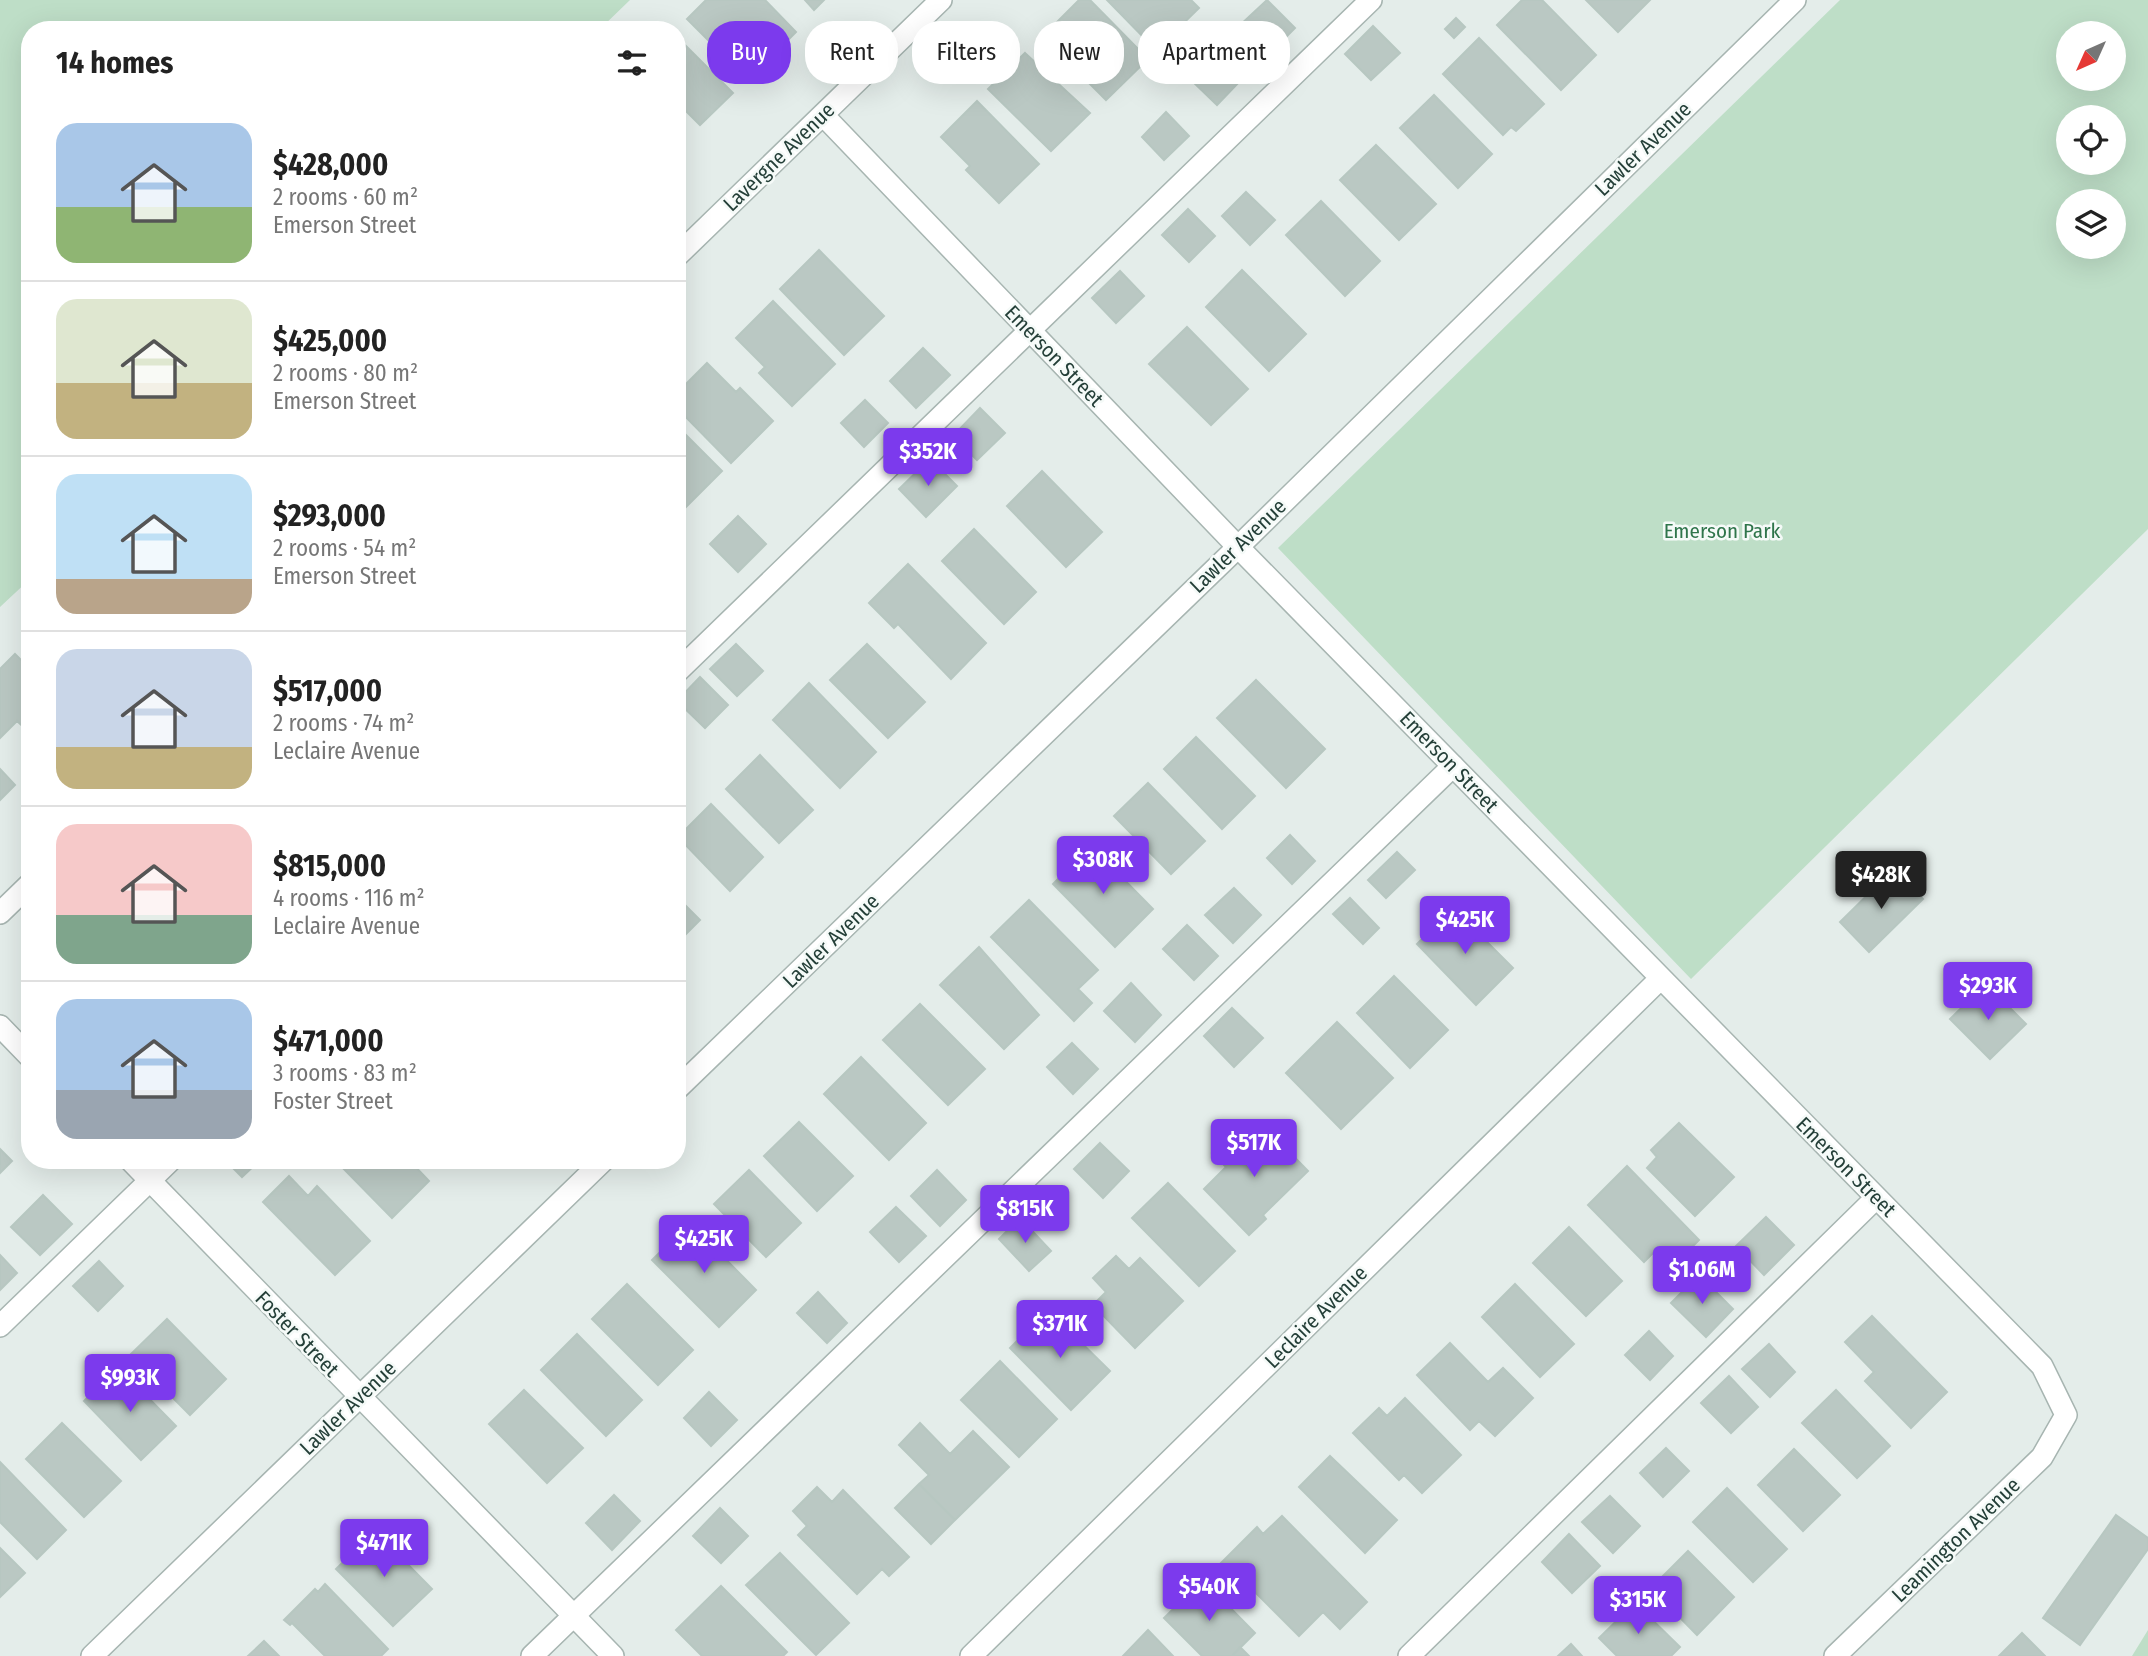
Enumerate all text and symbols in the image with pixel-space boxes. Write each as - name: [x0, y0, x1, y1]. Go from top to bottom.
- chip: Buy: [707, 21, 791, 84]
- chip: Rent: [805, 21, 898, 84]
- chip: Filters: [912, 21, 1020, 84]
- chip: New: [1034, 21, 1124, 84]
- chip: Apartment: [1138, 21, 1290, 84]
- north arrow: [2056, 21, 2126, 91]
- map controls: [2056, 21, 2126, 259]
- icon: filters: [613, 44, 651, 82]
- text: 14 homes: [56, 45, 173, 81]
- street label: Lawler Avenue: [1589, 96, 1697, 202]
- street label: Lavergne Avenue: [718, 97, 840, 217]
- button: locate: [2056, 105, 2126, 175]
- text: $428,000: [273, 147, 388, 183]
- icon: home: [112, 151, 196, 235]
- text: 2 rooms · 60 m²: [273, 183, 418, 211]
- button: layers: [2056, 189, 2126, 259]
- text: Emerson Street: [273, 211, 416, 239]
- street label: Emerson Street: [999, 300, 1109, 412]
- text: $425,000: [273, 323, 387, 359]
- icon: home: [112, 327, 196, 411]
- text: 2 rooms · 80 m²: [273, 359, 418, 387]
- text: Emerson Street: [273, 387, 416, 415]
- pin: $352K: [879, 428, 977, 488]
- text: $352K: [899, 437, 957, 465]
- street label: Lawler Avenue: [1184, 493, 1292, 599]
- text: $293,000: [273, 498, 386, 534]
- icon: home: [112, 502, 196, 586]
- park label: Emerson Park: [1664, 518, 1780, 544]
- text: 2 rooms · 54 m²: [273, 534, 416, 562]
- text: Emerson Street: [273, 562, 416, 590]
- text: $517,000: [273, 673, 382, 709]
- icon: home: [112, 677, 196, 761]
- street label: Emerson Street: [1394, 706, 1504, 818]
- text: 2 rooms · 74 m²: [273, 709, 414, 737]
- text: Leclaire Avenue: [273, 737, 420, 765]
- pin: $308K: [1054, 836, 1152, 896]
- text: $308K: [1073, 845, 1133, 873]
- text: $815,000: [273, 848, 386, 884]
- icon: home: [112, 852, 196, 936]
- pin: $428K: [1832, 852, 1930, 911]
- text: $428K: [1851, 860, 1911, 888]
- text: 4 rooms · 116 m²: [273, 884, 425, 912]
- street label: Lawler Avenue: [777, 888, 885, 994]
- pin: $425K: [1416, 897, 1514, 956]
- text: $425K: [1436, 905, 1494, 933]
- text: Leclaire Avenue: [273, 912, 420, 940]
- pin: $293K: [1939, 962, 2037, 1022]
- text: $293K: [1959, 971, 2017, 999]
- text: $471,000: [273, 1023, 384, 1059]
- icon: home: [112, 1027, 196, 1111]
- text: 3 rooms · 83 m²: [273, 1059, 417, 1087]
- text: Foster Street: [273, 1087, 393, 1115]
- street label: Emerson Street: [1791, 1112, 1902, 1223]
- pin: $517K: [1205, 1120, 1303, 1179]
- text: $517K: [1227, 1128, 1281, 1156]
- pin: $815K: [976, 1186, 1074, 1245]
- text: $815K: [996, 1194, 1054, 1222]
- pin: $425K: [655, 1216, 753, 1275]
- text: $425K: [675, 1224, 733, 1252]
- pin: $1.06M: [1645, 1246, 1759, 1306]
- text: $1.06M: [1669, 1255, 1735, 1283]
- street label: Leclaire Avenue: [1259, 1260, 1373, 1374]
- street label: Foster Street: [250, 1286, 344, 1382]
- pin: $371K: [1011, 1300, 1109, 1360]
- text: $371K: [1033, 1309, 1087, 1337]
- pin: $993K: [81, 1354, 179, 1414]
- street label: Lawler Avenue: [294, 1355, 402, 1461]
- text: $993K: [101, 1363, 159, 1391]
- street label: Leamington Avenue: [1886, 1472, 2026, 1608]
- pin: $471K: [335, 1520, 433, 1579]
- text: $471K: [356, 1528, 412, 1556]
- pin: $540K: [1160, 1564, 1258, 1623]
- text: $540K: [1179, 1572, 1239, 1600]
- pin: $315K: [1589, 1576, 1687, 1636]
- text: $315K: [1610, 1585, 1666, 1613]

